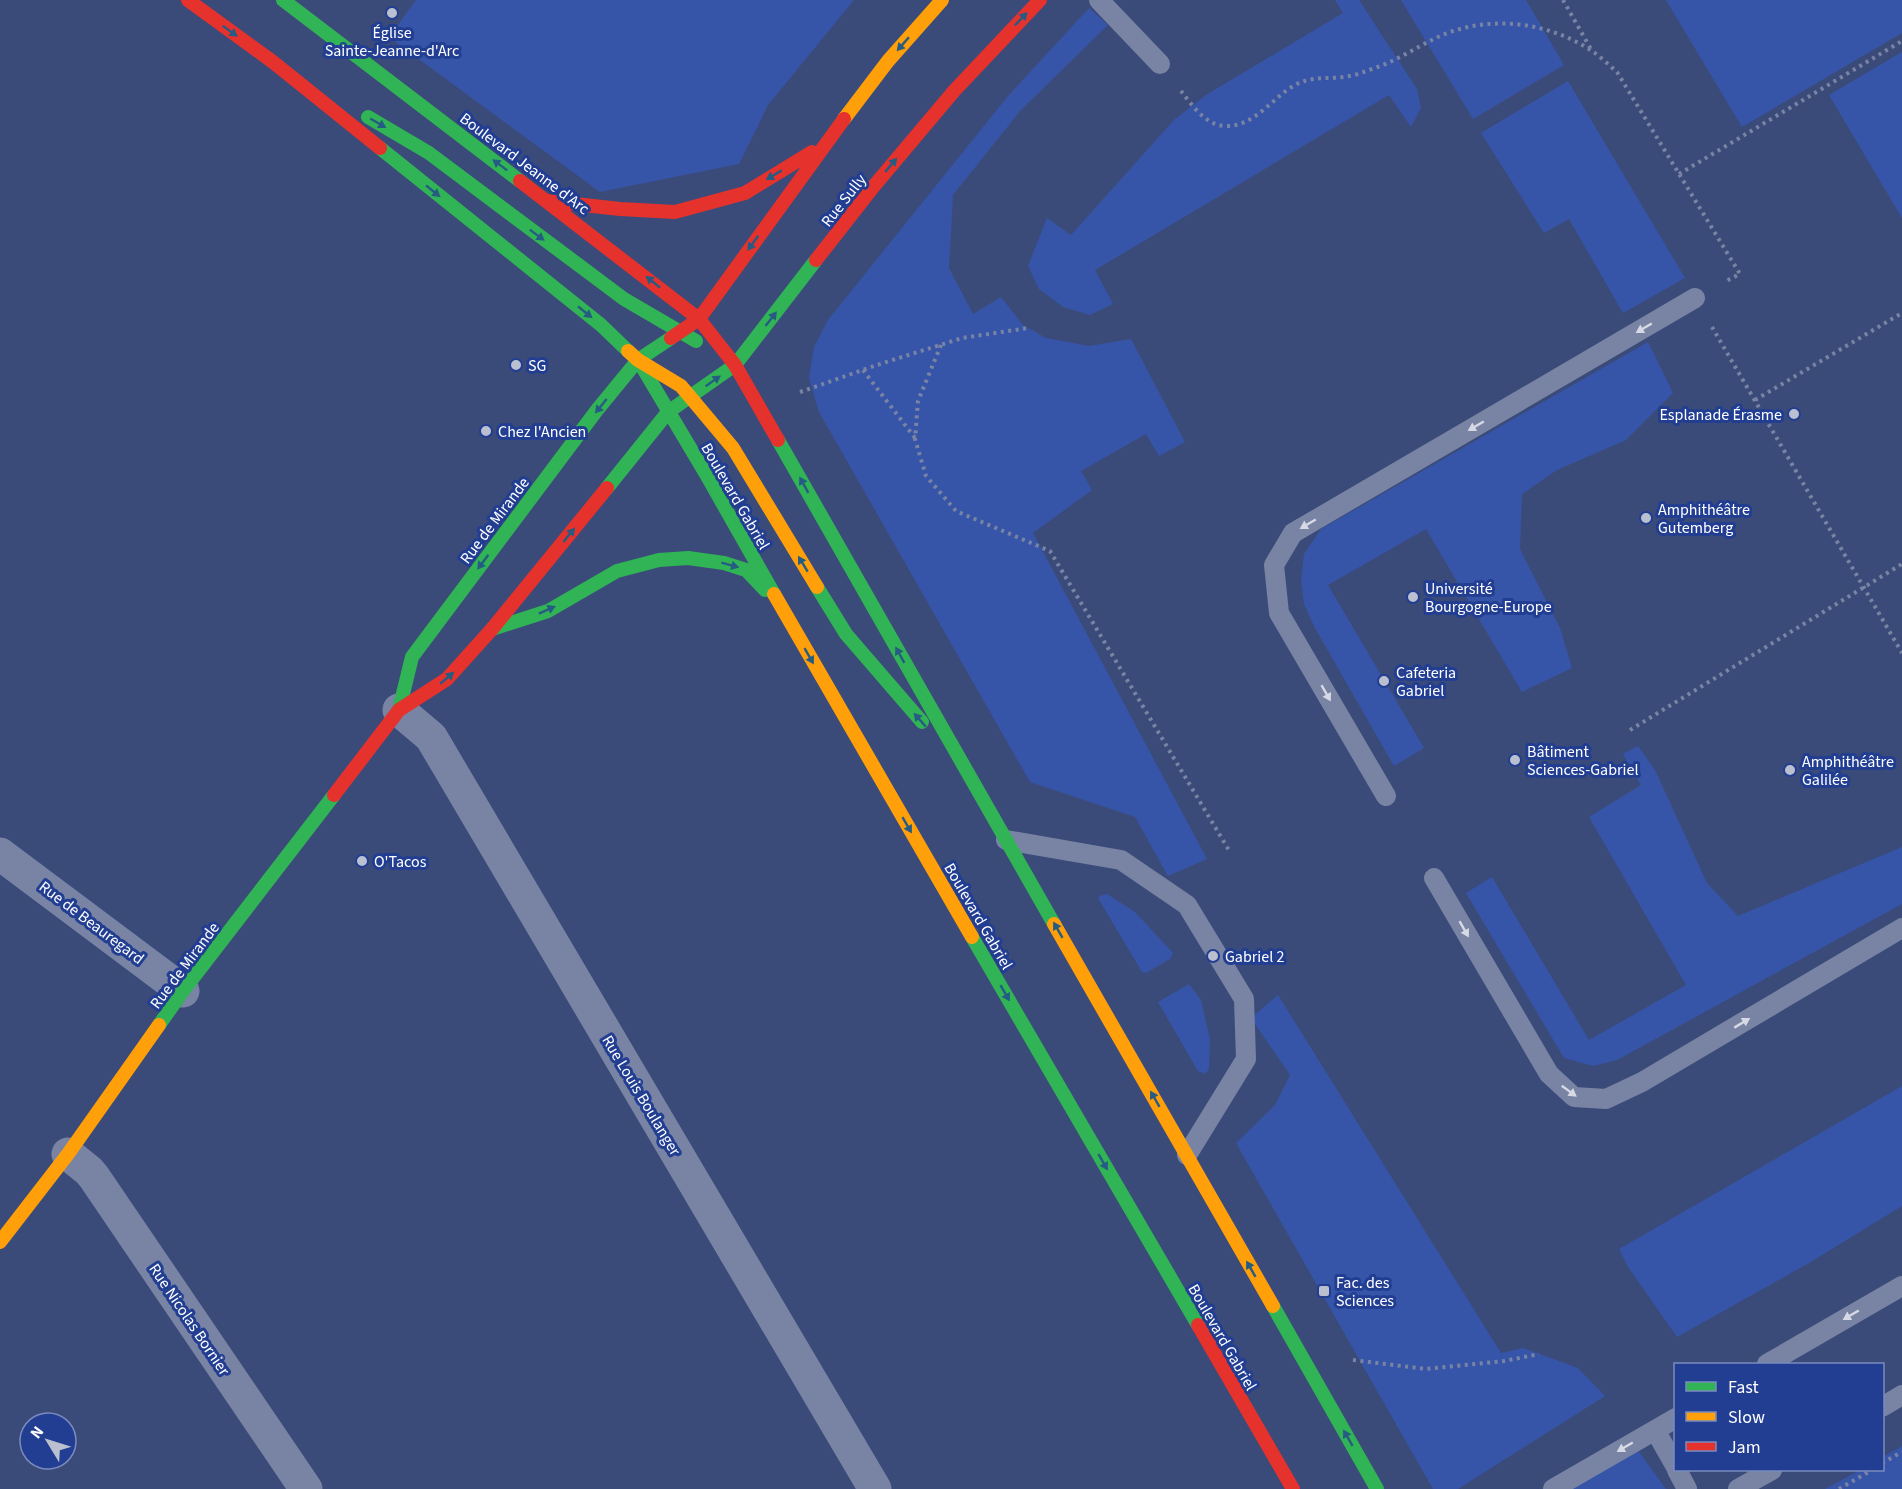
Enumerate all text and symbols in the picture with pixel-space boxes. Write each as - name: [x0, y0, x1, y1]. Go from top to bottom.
- marker: Église Sainte-Jeanne-d'Arc: [385, 6, 399, 20]
- one-way arrow: [1014, 12, 1028, 27]
- place label: Église Sainte-Jeanne-d'Arc: [325, 22, 459, 62]
- one-way arrow: [222, 25, 238, 37]
- one-way arrow: [897, 36, 910, 51]
- street label: Boulevard Jeanne d'Arc: [455, 108, 594, 220]
- one-way arrow: [370, 118, 387, 128]
- one-way arrow: [885, 157, 898, 173]
- one-way arrow: [492, 160, 507, 172]
- street label: Rue Sully: [816, 169, 872, 232]
- one-way arrow: [765, 170, 782, 180]
- one-way arrow: [425, 184, 441, 197]
- one-way arrow: [530, 228, 545, 240]
- one-way arrow: [747, 235, 759, 251]
- one-way arrow: [646, 276, 661, 289]
- one-way arrow: [578, 306, 593, 318]
- one-way arrow: [765, 311, 777, 326]
- one-way arrow: [1636, 322, 1652, 333]
- place label: SG: [528, 355, 546, 377]
- marker: SG: [509, 358, 523, 372]
- one-way arrow: [704, 375, 720, 387]
- one-way arrow: [594, 398, 607, 414]
- place label: Esplanade Érasme: [1659, 404, 1782, 426]
- marker: Esplanade Érasme: [1787, 407, 1801, 421]
- place label: Chez l'Ancien: [498, 421, 586, 443]
- one-way arrow: [1467, 421, 1484, 431]
- marker: Chez l'Ancien: [479, 424, 493, 438]
- street label: Boulevard Gabriel: [696, 439, 775, 554]
- street label: Rue de Mirande: [455, 473, 535, 568]
- one-way arrow: [800, 476, 810, 493]
- place label: Amphithéâtre Gutemberg: [1658, 499, 1750, 539]
- marker: Amphithéâtre Gutemberg: [1639, 511, 1653, 525]
- one-way arrow: [1299, 519, 1316, 529]
- one-way arrow: [562, 527, 575, 543]
- one-way arrow: [478, 554, 490, 569]
- one-way arrow: [798, 556, 809, 572]
- one-way arrow: [721, 561, 739, 571]
- place label: Université Bourgogne-Europe: [1425, 578, 1552, 618]
- marker: Université Bourgogne-Europe: [1406, 590, 1420, 604]
- one-way arrow: [539, 606, 556, 615]
- one-way arrow: [895, 646, 905, 663]
- one-way arrow: [804, 648, 814, 665]
- place label: Cafeteria Gabriel: [1396, 662, 1456, 702]
- one-way arrow: [439, 671, 455, 684]
- marker: Cafeteria Gabriel: [1377, 674, 1391, 688]
- one-way arrow: [1321, 685, 1331, 702]
- one-way arrow: [913, 712, 926, 728]
- place label: Bâtiment Sciences-Gabriel: [1527, 741, 1639, 781]
- place label: Amphithéâtre Galilée: [1802, 751, 1894, 791]
- marker: Bâtiment Sciences-Gabriel: [1508, 753, 1522, 767]
- marker: Amphithéâtre Galilée: [1783, 763, 1797, 777]
- one-way arrow: [902, 817, 912, 834]
- place label: O'Tacos: [374, 851, 427, 873]
- marker: O'Tacos: [355, 854, 369, 868]
- street label: Boulevard Gabriel: [939, 859, 1018, 974]
- street label: Rue de Beauregard: [34, 876, 148, 970]
- street label: Rue de Mirande: [145, 918, 225, 1013]
- one-way arrow: [1458, 921, 1469, 937]
- one-way arrow: [1052, 922, 1063, 938]
- place label: Gabriel 2: [1225, 946, 1284, 968]
- marker: Gabriel 2: [1206, 949, 1220, 963]
- one-way arrow: [1000, 985, 1010, 1002]
- one-way arrow: [1734, 1018, 1751, 1028]
- street label: Rue Louis Boulanger: [596, 1031, 686, 1160]
- one-way arrow: [1561, 1085, 1577, 1097]
- one-way arrow: [1150, 1090, 1160, 1107]
- one-way arrow: [1097, 1154, 1108, 1170]
- street label: Rue Nicolas Bornier: [144, 1259, 235, 1380]
- one-way arrow: [1247, 1260, 1257, 1277]
- place label: Fac. des Sciences: [1336, 1272, 1394, 1312]
- street label: Boulevard Gabriel: [1183, 1280, 1262, 1395]
- marker: Fac. des Sciences: [1317, 1284, 1331, 1298]
- one-way arrow: [1843, 1310, 1860, 1320]
- legend: [1674, 1363, 1884, 1471]
- text: Fast: [1728, 1375, 1759, 1400]
- text: Slow: [1728, 1405, 1765, 1430]
- north arrow: [18, 1411, 78, 1471]
- text: N: [25, 1421, 49, 1443]
- one-way arrow: [1343, 1429, 1353, 1446]
- text: Jam: [1728, 1435, 1761, 1460]
- one-way arrow: [1617, 1442, 1633, 1453]

